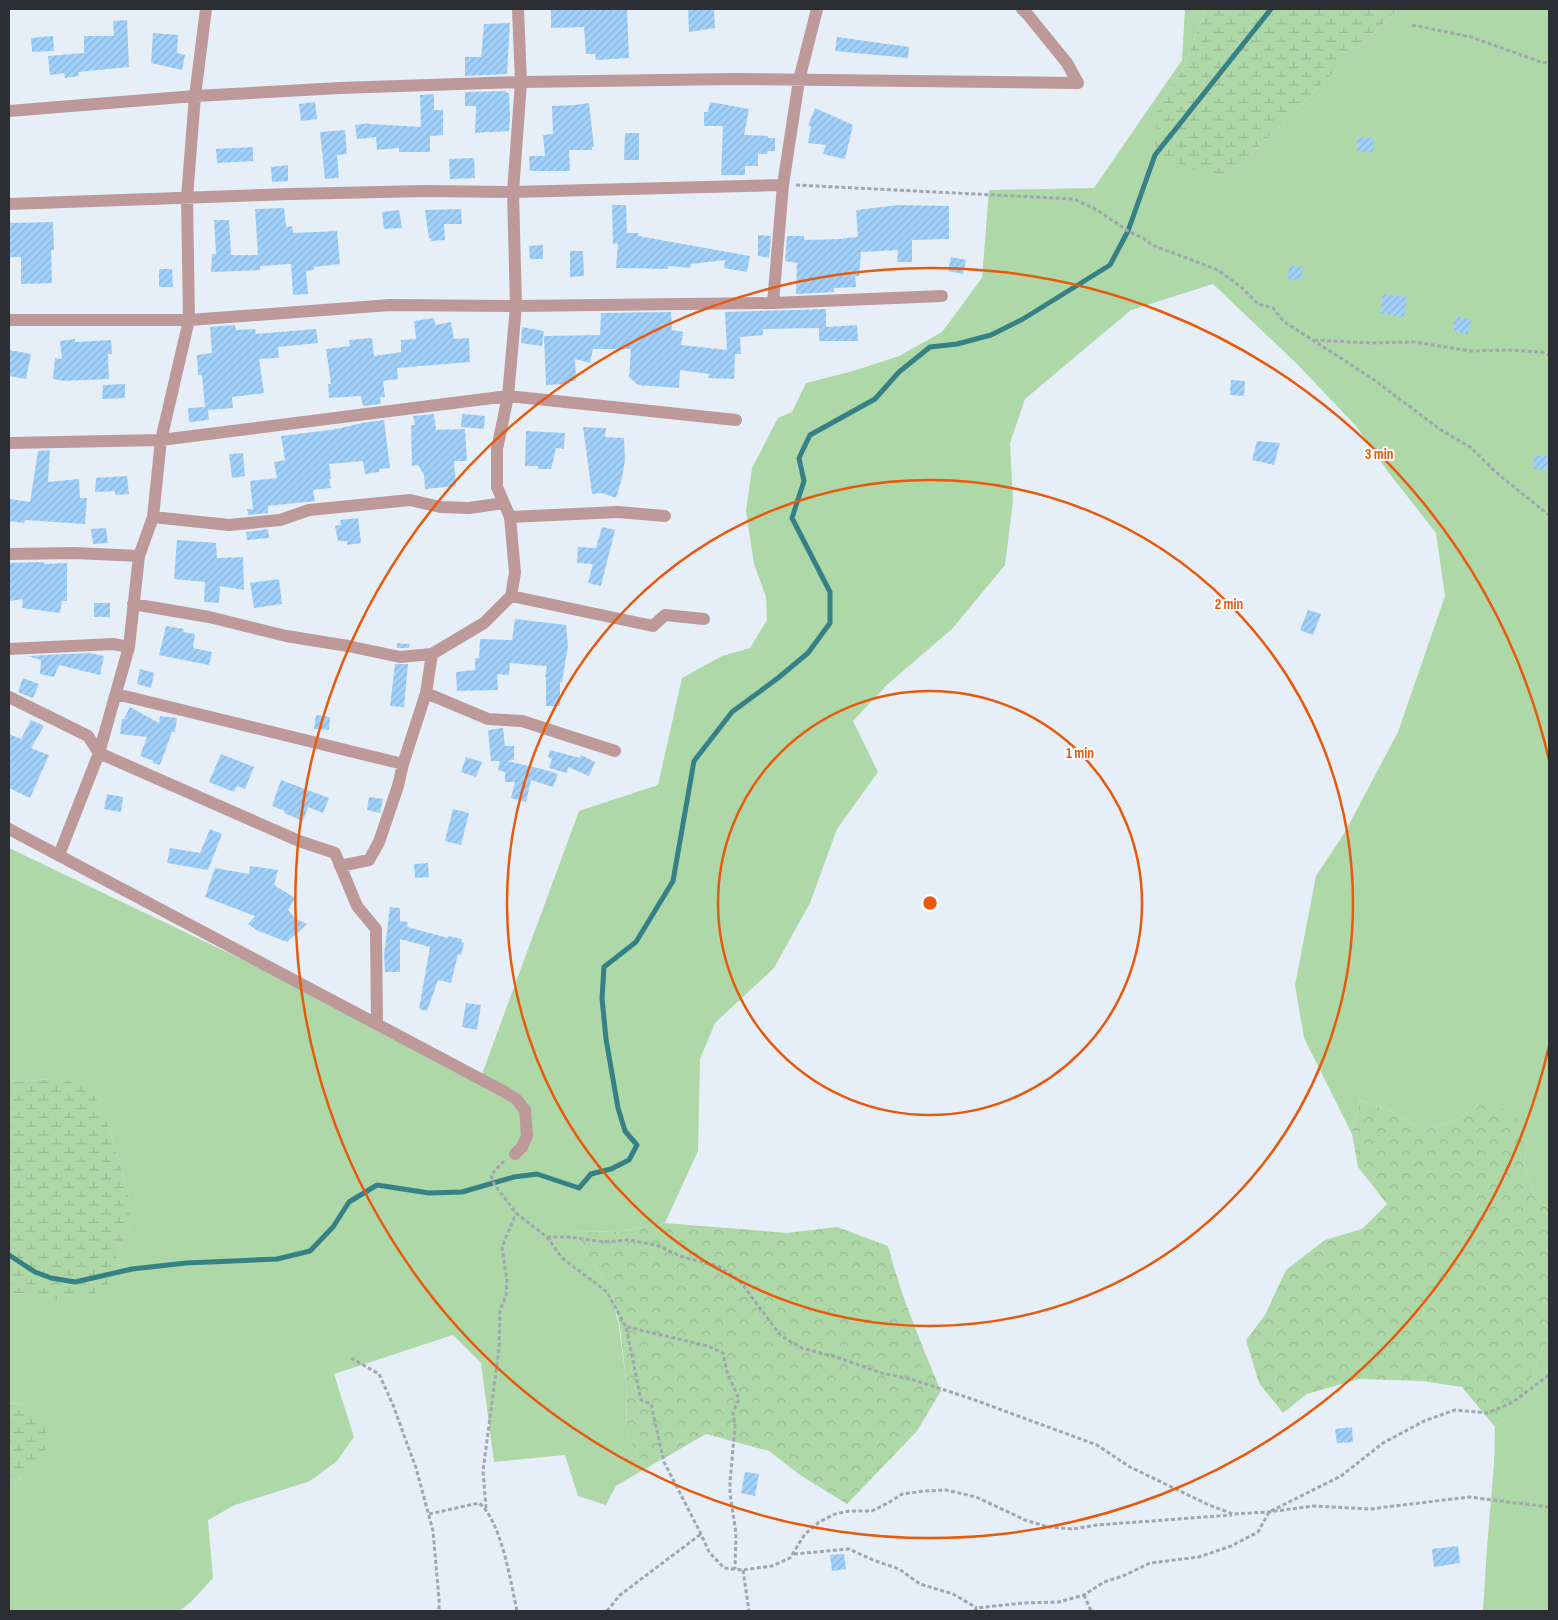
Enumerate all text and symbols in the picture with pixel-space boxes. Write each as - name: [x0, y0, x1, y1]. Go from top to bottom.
- text: 3 min: [1365, 445, 1393, 464]
- text: 2 min: [1215, 595, 1243, 614]
- text: 1 min: [1066, 744, 1094, 763]
- centre of rings: [921, 894, 939, 912]

